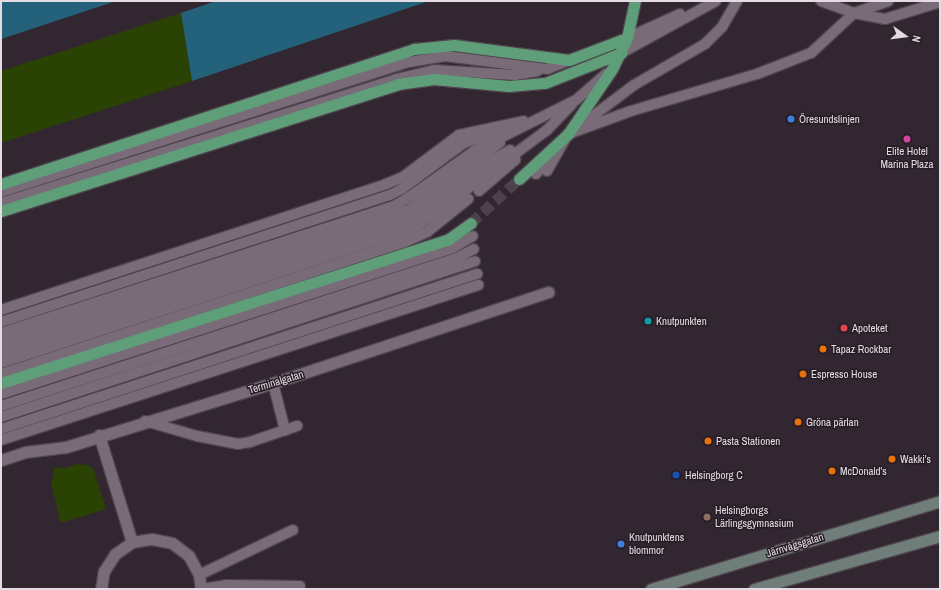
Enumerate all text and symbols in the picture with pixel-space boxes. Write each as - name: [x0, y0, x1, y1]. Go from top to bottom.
- north arrow: [885, 16, 925, 56]
- text: N: [909, 34, 924, 44]
- place label: Öresundslinjen: [799, 112, 860, 126]
- marker: Öresundslinjen: [786, 114, 796, 124]
- marker: Elite Hotel Marina Plaza: [902, 134, 912, 144]
- place label: Elite Hotel Marina Plaza: [880, 145, 934, 171]
- place label: Knutpunkten: [656, 314, 707, 328]
- marker: Knutpunkten: [643, 316, 653, 326]
- place label: Apoteket: [852, 321, 888, 335]
- marker: Apoteket: [839, 323, 849, 333]
- place label: Tapaz Rockbar: [831, 342, 891, 356]
- marker: Tapaz Rockbar: [818, 344, 828, 354]
- street label: Terminalgatan: [247, 367, 305, 397]
- place label: Espresso House: [811, 367, 877, 381]
- marker: Espresso House: [798, 369, 808, 379]
- place label: Gröna pärlan: [806, 415, 859, 429]
- marker: Gröna pärlan: [793, 417, 803, 427]
- place label: Pasta Stationen: [716, 434, 780, 448]
- marker: Pasta Stationen: [703, 436, 713, 446]
- place label: Wakki's: [900, 452, 931, 466]
- marker: Wakki's: [887, 454, 897, 464]
- place label: McDonald's: [840, 464, 887, 478]
- marker: McDonald's: [827, 466, 837, 476]
- place label: Helsingborg C: [685, 468, 743, 482]
- marker: Helsingborg C: [670, 469, 682, 481]
- place label: Helsingborgs Lärlingsgymnasium: [715, 504, 794, 530]
- marker: Helsingborgs Lärlingsgymnasium: [702, 512, 712, 522]
- street label: Järnvägsgatan: [765, 530, 825, 560]
- place label: Knutpunktens blommor: [629, 531, 684, 557]
- marker: Knutpunktens blommor: [616, 539, 626, 549]

